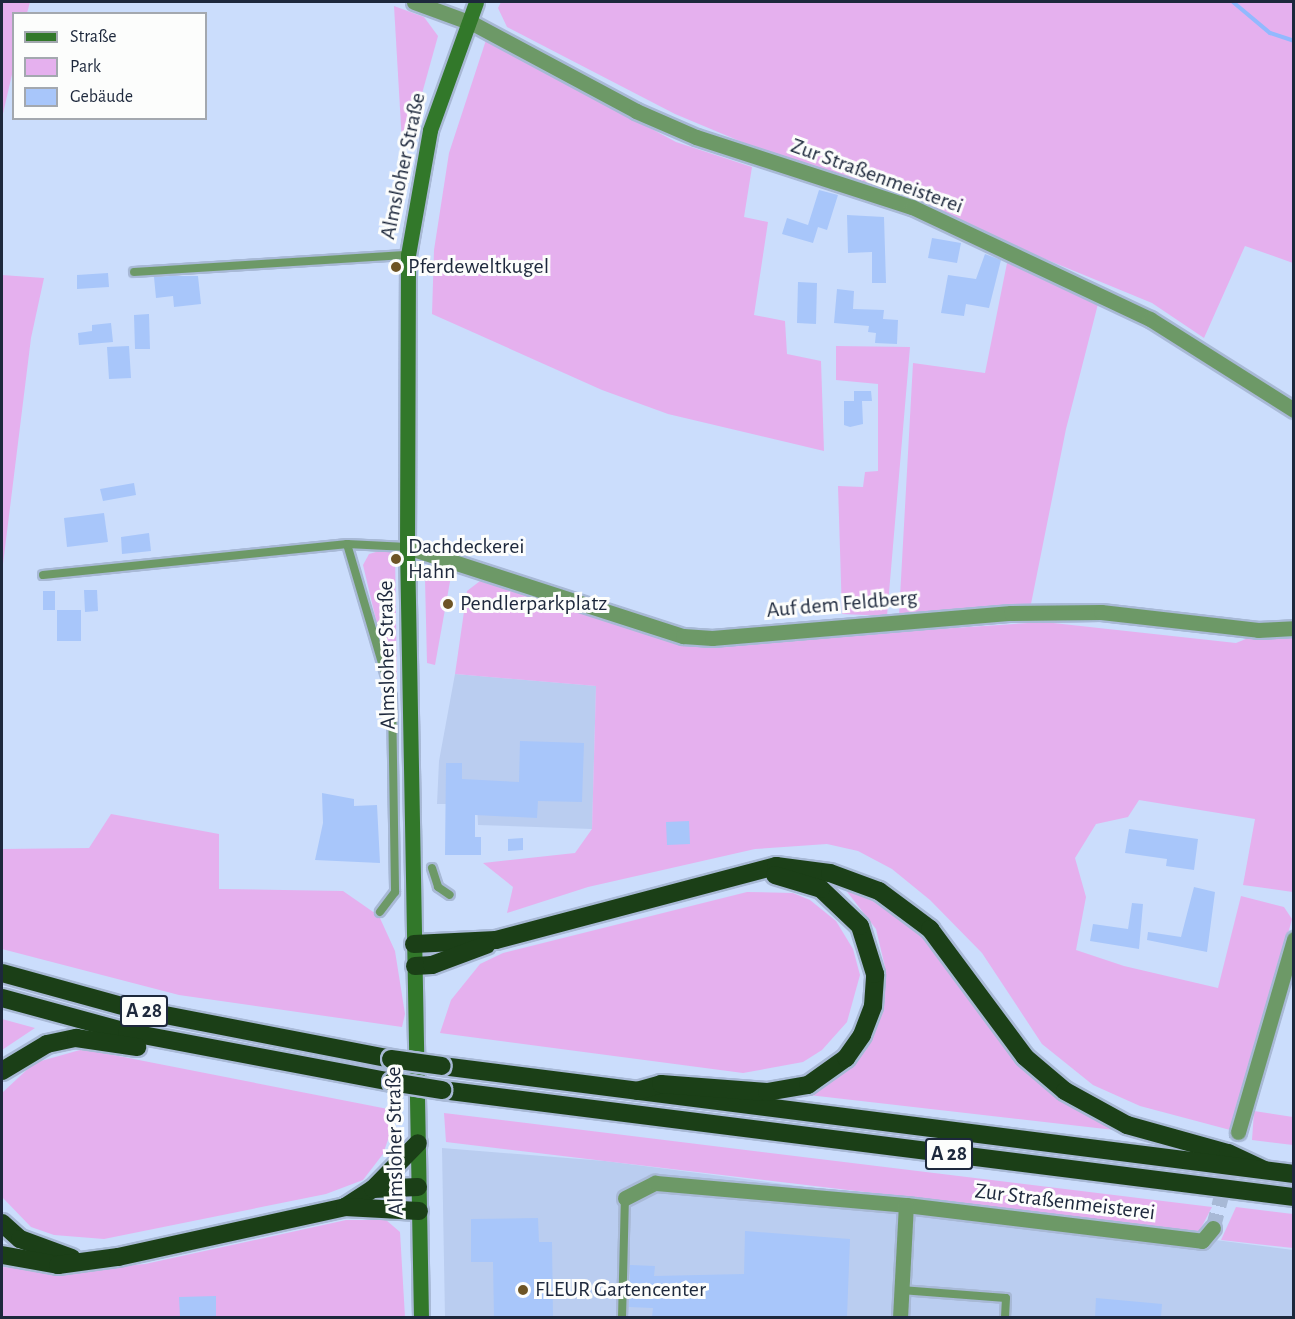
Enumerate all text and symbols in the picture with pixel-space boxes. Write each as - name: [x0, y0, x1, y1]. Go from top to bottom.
- legend: [12, 12, 207, 120]
- text: Straße: [70, 28, 116, 46]
- text: Park: [70, 58, 101, 76]
- text: Gebäude: [70, 88, 133, 106]
- street label: Almsloher Straße: [375, 90, 431, 242]
- street label: Zur Straßenmeisterei: [787, 133, 967, 219]
- place label: Pferdeweltkugel: [408, 254, 549, 280]
- marker: Pferdeweltkugel: [389, 260, 403, 274]
- place label: Dachdeckerei Hahn: [408, 533, 525, 584]
- marker: Dachdeckerei Hahn: [389, 552, 403, 566]
- street label: Almsloher Straße: [372, 580, 402, 730]
- street label: Auf dem Feldberg: [765, 584, 919, 624]
- place label: Pendlerparkplatz: [460, 591, 607, 617]
- marker: Pendlerparkplatz: [441, 597, 455, 611]
- road number: A 28: [118, 993, 170, 1029]
- street label: Almsloher Straße: [380, 1066, 410, 1216]
- road number: A 28: [924, 1136, 974, 1172]
- street label: Zur Straßenmeisterei: [973, 1178, 1157, 1226]
- place label: FLEUR Gartencenter: [535, 1277, 706, 1303]
- marker: FLEUR Gartencenter: [516, 1283, 530, 1297]

